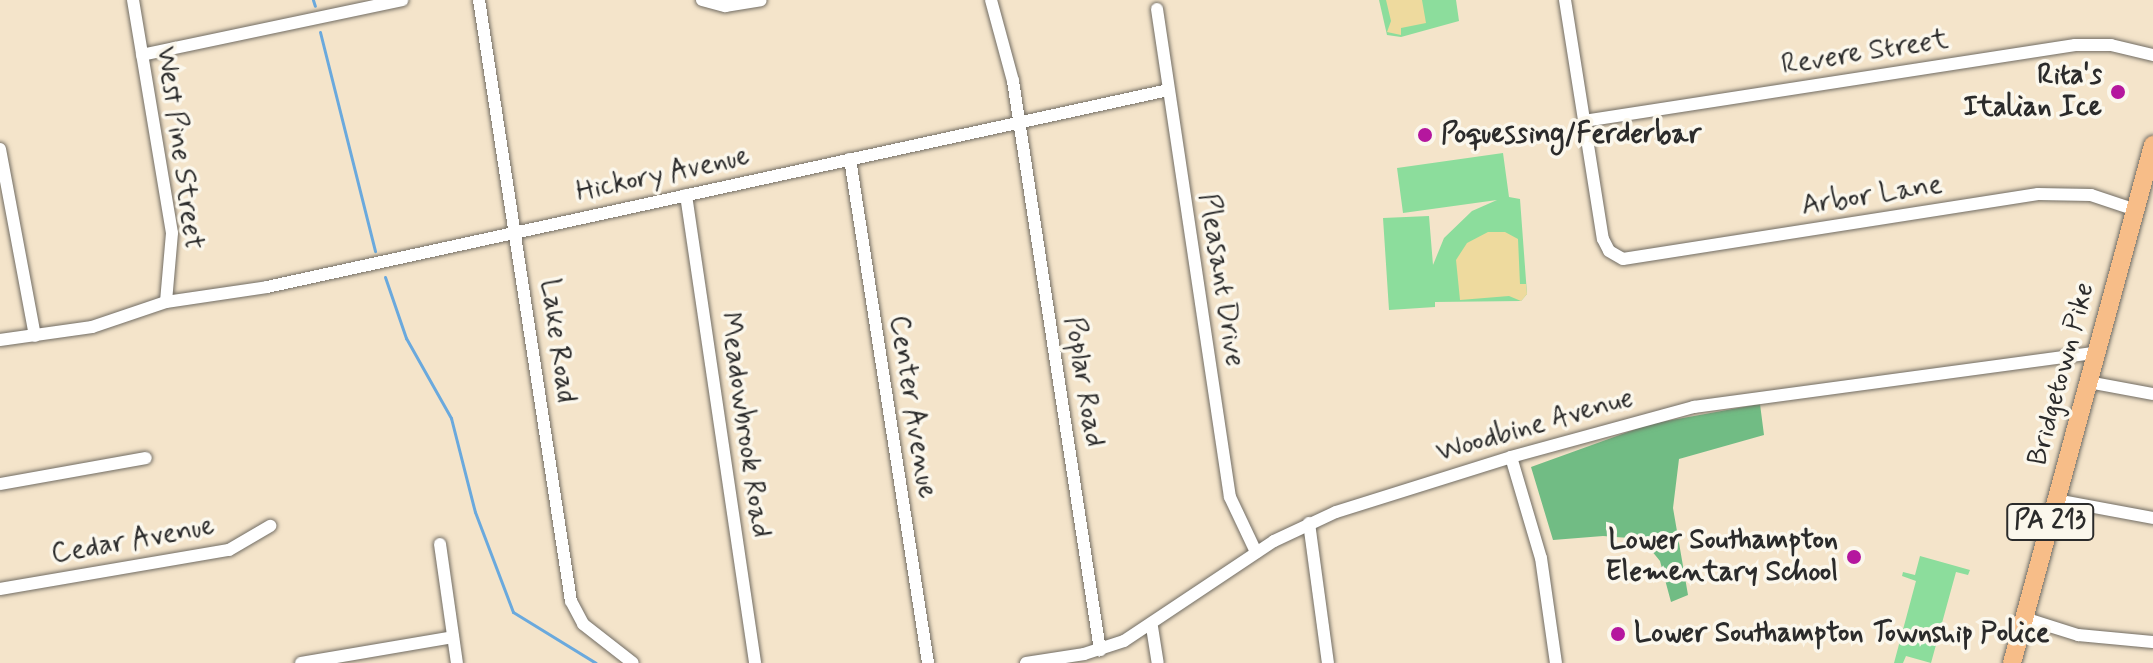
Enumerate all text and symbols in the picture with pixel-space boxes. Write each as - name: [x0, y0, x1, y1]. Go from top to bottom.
- street label: Revere Street: [1779, 23, 1951, 83]
- street label: West Pine Street: [148, 45, 210, 251]
- place label: Rita's Italian Ice: [1967, 59, 2102, 125]
- marker: Rita's Italian Ice: [2109, 83, 2127, 101]
- place label: Poquessing/Ferderbar: [1441, 118, 1701, 152]
- marker: Poquessing/Ferderbar: [1416, 126, 1434, 144]
- street label: Hickory Avenue: [570, 139, 756, 211]
- street label: Arbor Lane: [1801, 169, 1943, 223]
- street label: Pleasant Drive: [1191, 192, 1251, 368]
- street label: Lake Road: [532, 277, 582, 405]
- street label: Bridgetown Pike: [2021, 278, 2103, 470]
- street label: Meadowbrook Road: [712, 311, 776, 539]
- street label: Center Avenue: [881, 314, 943, 500]
- street label: Poplar Road: [1056, 314, 1110, 450]
- street label: Woodbine Avenue: [1431, 381, 1639, 471]
- road number: PA 213: [2006, 500, 2094, 544]
- street label: Cedar Avenue: [46, 510, 220, 572]
- place label: Lower Southampton Elementary School: [1605, 524, 1838, 590]
- marker: Lower Southampton Elementary School: [1845, 548, 1863, 566]
- place label: Lower Southampton Township Police: [1634, 617, 2050, 651]
- marker: Lower Southampton Township Police: [1609, 625, 1627, 643]

